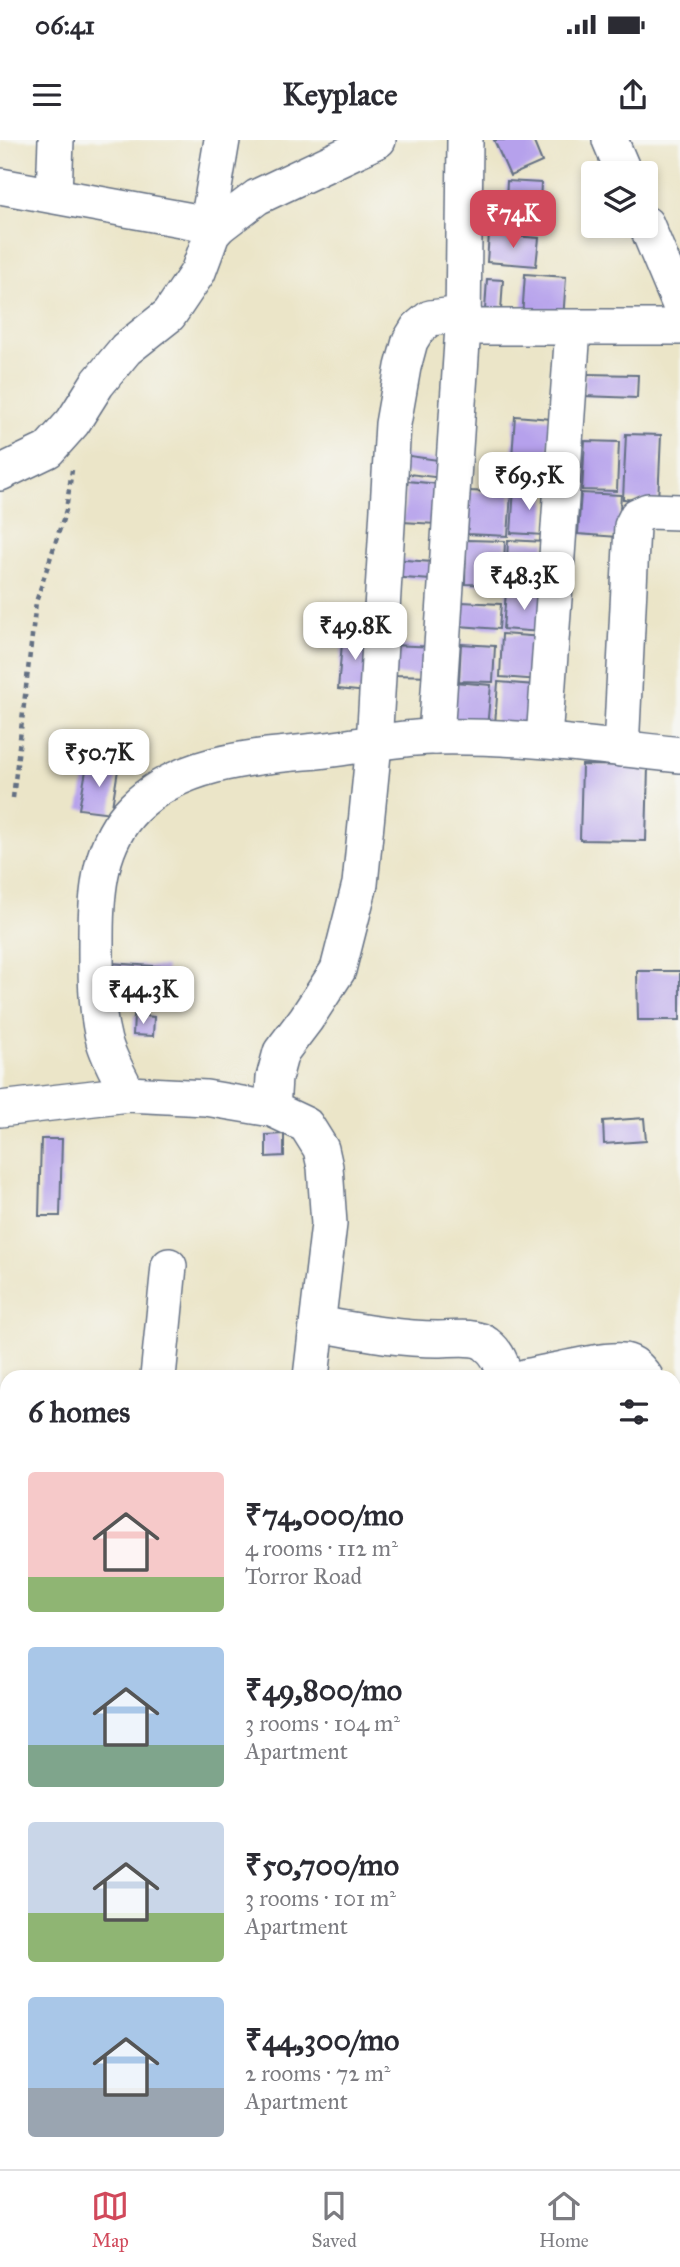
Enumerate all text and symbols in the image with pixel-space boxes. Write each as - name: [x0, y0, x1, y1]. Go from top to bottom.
- text: 06:41: [35, 9, 95, 41]
- text: Keyplace: [282, 75, 398, 114]
- icon: menu: [28, 76, 66, 114]
- icon: share: [614, 76, 652, 114]
- map controls: [581, 161, 658, 238]
- button: layers: [581, 161, 658, 238]
- pin: ₹74K: [472, 190, 554, 250]
- text: ₹74K: [486, 199, 540, 227]
- pin: ₹69.5K: [472, 452, 586, 512]
- text: ₹69.5K: [495, 461, 563, 489]
- pin: ₹48.3K: [467, 552, 581, 612]
- text: ₹48.3K: [490, 561, 558, 589]
- pin: ₹49.8K: [298, 602, 412, 662]
- text: ₹49.8K: [319, 611, 391, 639]
- pin: ₹50.7K: [42, 730, 156, 789]
- text: ₹50.7K: [64, 738, 134, 766]
- pin: ₹44.3K: [86, 966, 200, 1026]
- text: ₹44.3K: [108, 975, 178, 1003]
- icon: filters: [615, 1393, 653, 1431]
- text: 6 homes: [28, 1394, 130, 1430]
- text: ₹74,000/mo: [245, 1497, 404, 1533]
- icon: home: [84, 1500, 168, 1584]
- text: 4 rooms · 112 m²: [245, 1534, 398, 1562]
- text: Torror Road: [245, 1562, 362, 1590]
- text: ₹49,800/mo: [245, 1672, 402, 1708]
- icon: home: [84, 1675, 168, 1759]
- text: 3 rooms · 104 m²: [245, 1709, 400, 1737]
- text: Apartment: [245, 1737, 348, 1765]
- text: ₹50,700/mo: [245, 1847, 399, 1883]
- icon: home: [84, 1850, 168, 1934]
- text: 3 rooms · 101 m²: [245, 1884, 396, 1912]
- text: Apartment: [245, 1912, 348, 1940]
- text: ₹44,300/mo: [245, 2022, 399, 2058]
- icon: home: [84, 2025, 168, 2109]
- text: 2 rooms · 72 m²: [245, 2059, 390, 2087]
- text: Apartment: [245, 2087, 348, 2115]
- tab: Map: [91, 2187, 129, 2252]
- tab: Saved: [312, 2187, 357, 2252]
- tab: Home: [539, 2187, 589, 2252]

